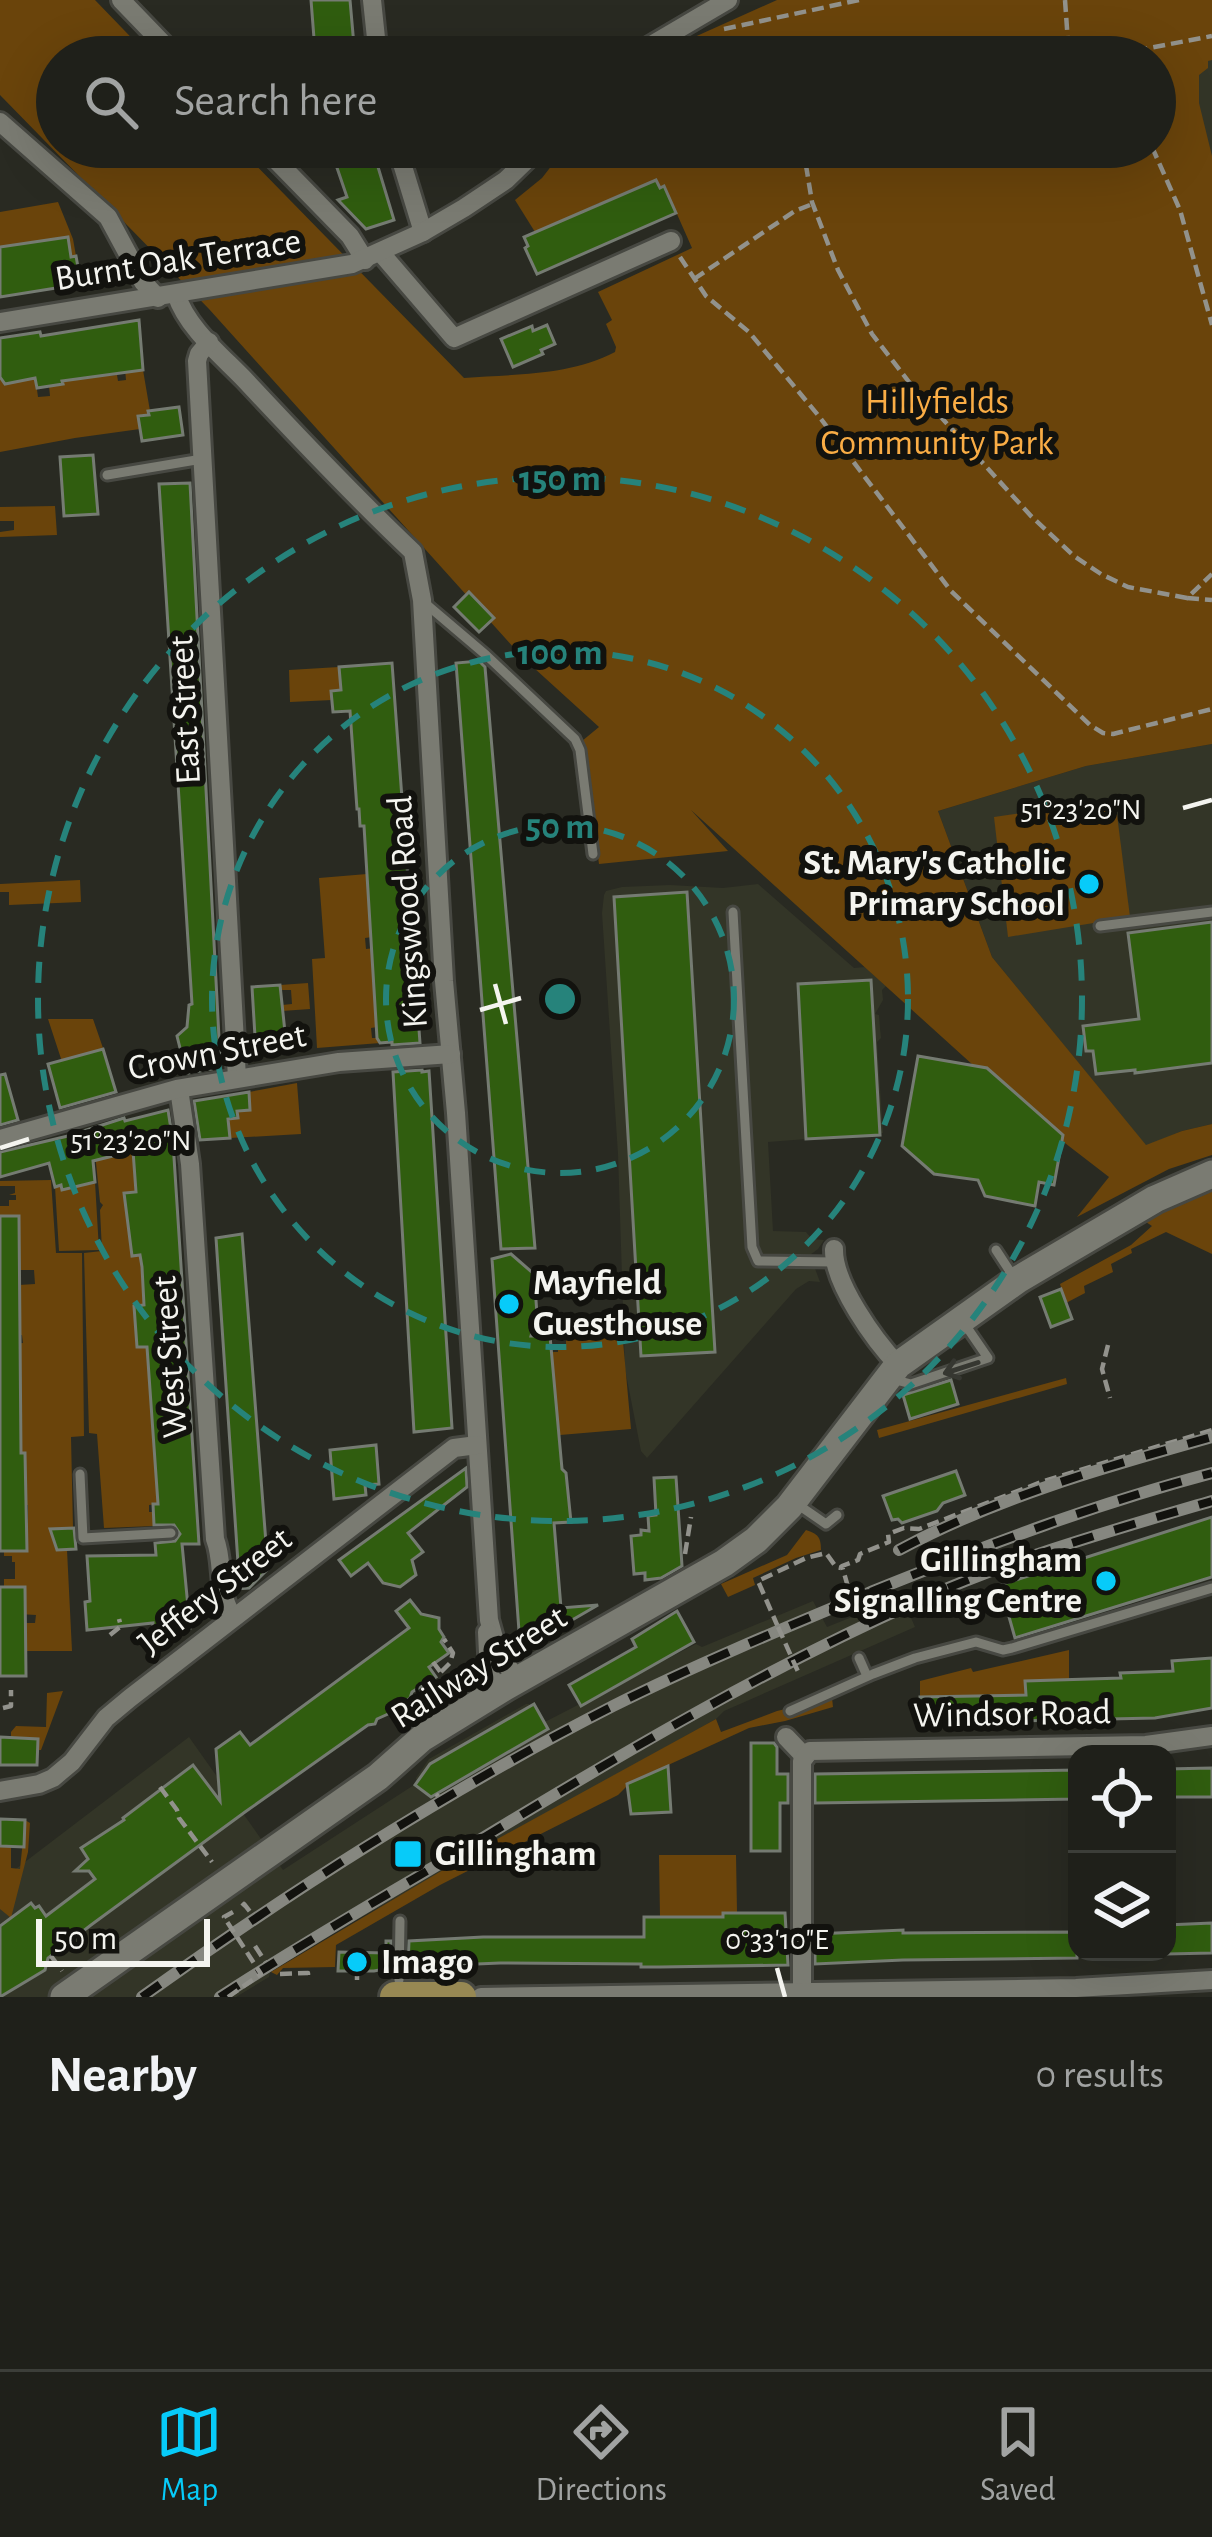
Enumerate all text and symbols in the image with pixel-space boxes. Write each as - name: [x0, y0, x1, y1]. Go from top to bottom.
- search box: [36, 36, 1176, 168]
- icon: search: [78, 69, 144, 135]
- text: Search here: [174, 79, 377, 124]
- street label: Burnt Oak Terrace: [52, 223, 304, 297]
- park label: Hillyfields Community Park: [821, 384, 1054, 461]
- text: 150 m: [519, 461, 601, 497]
- street label: East Street: [163, 634, 207, 785]
- text: 100 m: [518, 635, 602, 671]
- street label: Kingswood Road: [382, 794, 434, 1030]
- text: 51°23'20"N: [1020, 795, 1142, 825]
- text: 50 m: [526, 809, 594, 845]
- place label: St. Mary's Catholic Primary School: [803, 845, 1065, 922]
- marker: St. Mary's Catholic Primary School: [1076, 871, 1102, 897]
- centre of rings: [539, 978, 581, 1020]
- street label: Crown Street: [125, 1017, 309, 1087]
- text: 51°23'20"N: [70, 1126, 192, 1156]
- place label: Mayfield Guesthouse: [533, 1265, 702, 1342]
- street label: West Street: [146, 1274, 194, 1439]
- marker: Mayfield Guesthouse: [496, 1291, 522, 1317]
- one-way arrow: [943, 1358, 981, 1380]
- street label: Jeffery Street: [132, 1520, 299, 1661]
- place label: Gillingham Signalling Centre: [834, 1542, 1082, 1619]
- marker: Gillingham Signalling Centre: [1093, 1568, 1119, 1594]
- street label: Railway Street: [385, 1599, 574, 1735]
- street label: Windsor Road: [913, 1694, 1111, 1734]
- map controls: [1068, 1745, 1176, 1961]
- button: locate: [1068, 1745, 1176, 1853]
- place label: Gillingham: [435, 1836, 597, 1872]
- marker: Gillingham: [392, 1838, 424, 1870]
- button: layers: [1068, 1853, 1176, 1961]
- scale bar: [36, 1913, 210, 1966]
- text: 50 m: [54, 1923, 117, 1956]
- text: 0°33'10"E: [725, 1925, 829, 1955]
- place label: Imago: [381, 1944, 473, 1980]
- marker: Imago: [344, 1949, 370, 1975]
- text: Nearby: [48, 2050, 197, 2101]
- text: 0 results: [1036, 2056, 1164, 2095]
- tab: Map: [156, 2399, 222, 2511]
- tab: Directions: [535, 2399, 667, 2511]
- tab: Saved: [980, 2399, 1055, 2511]

